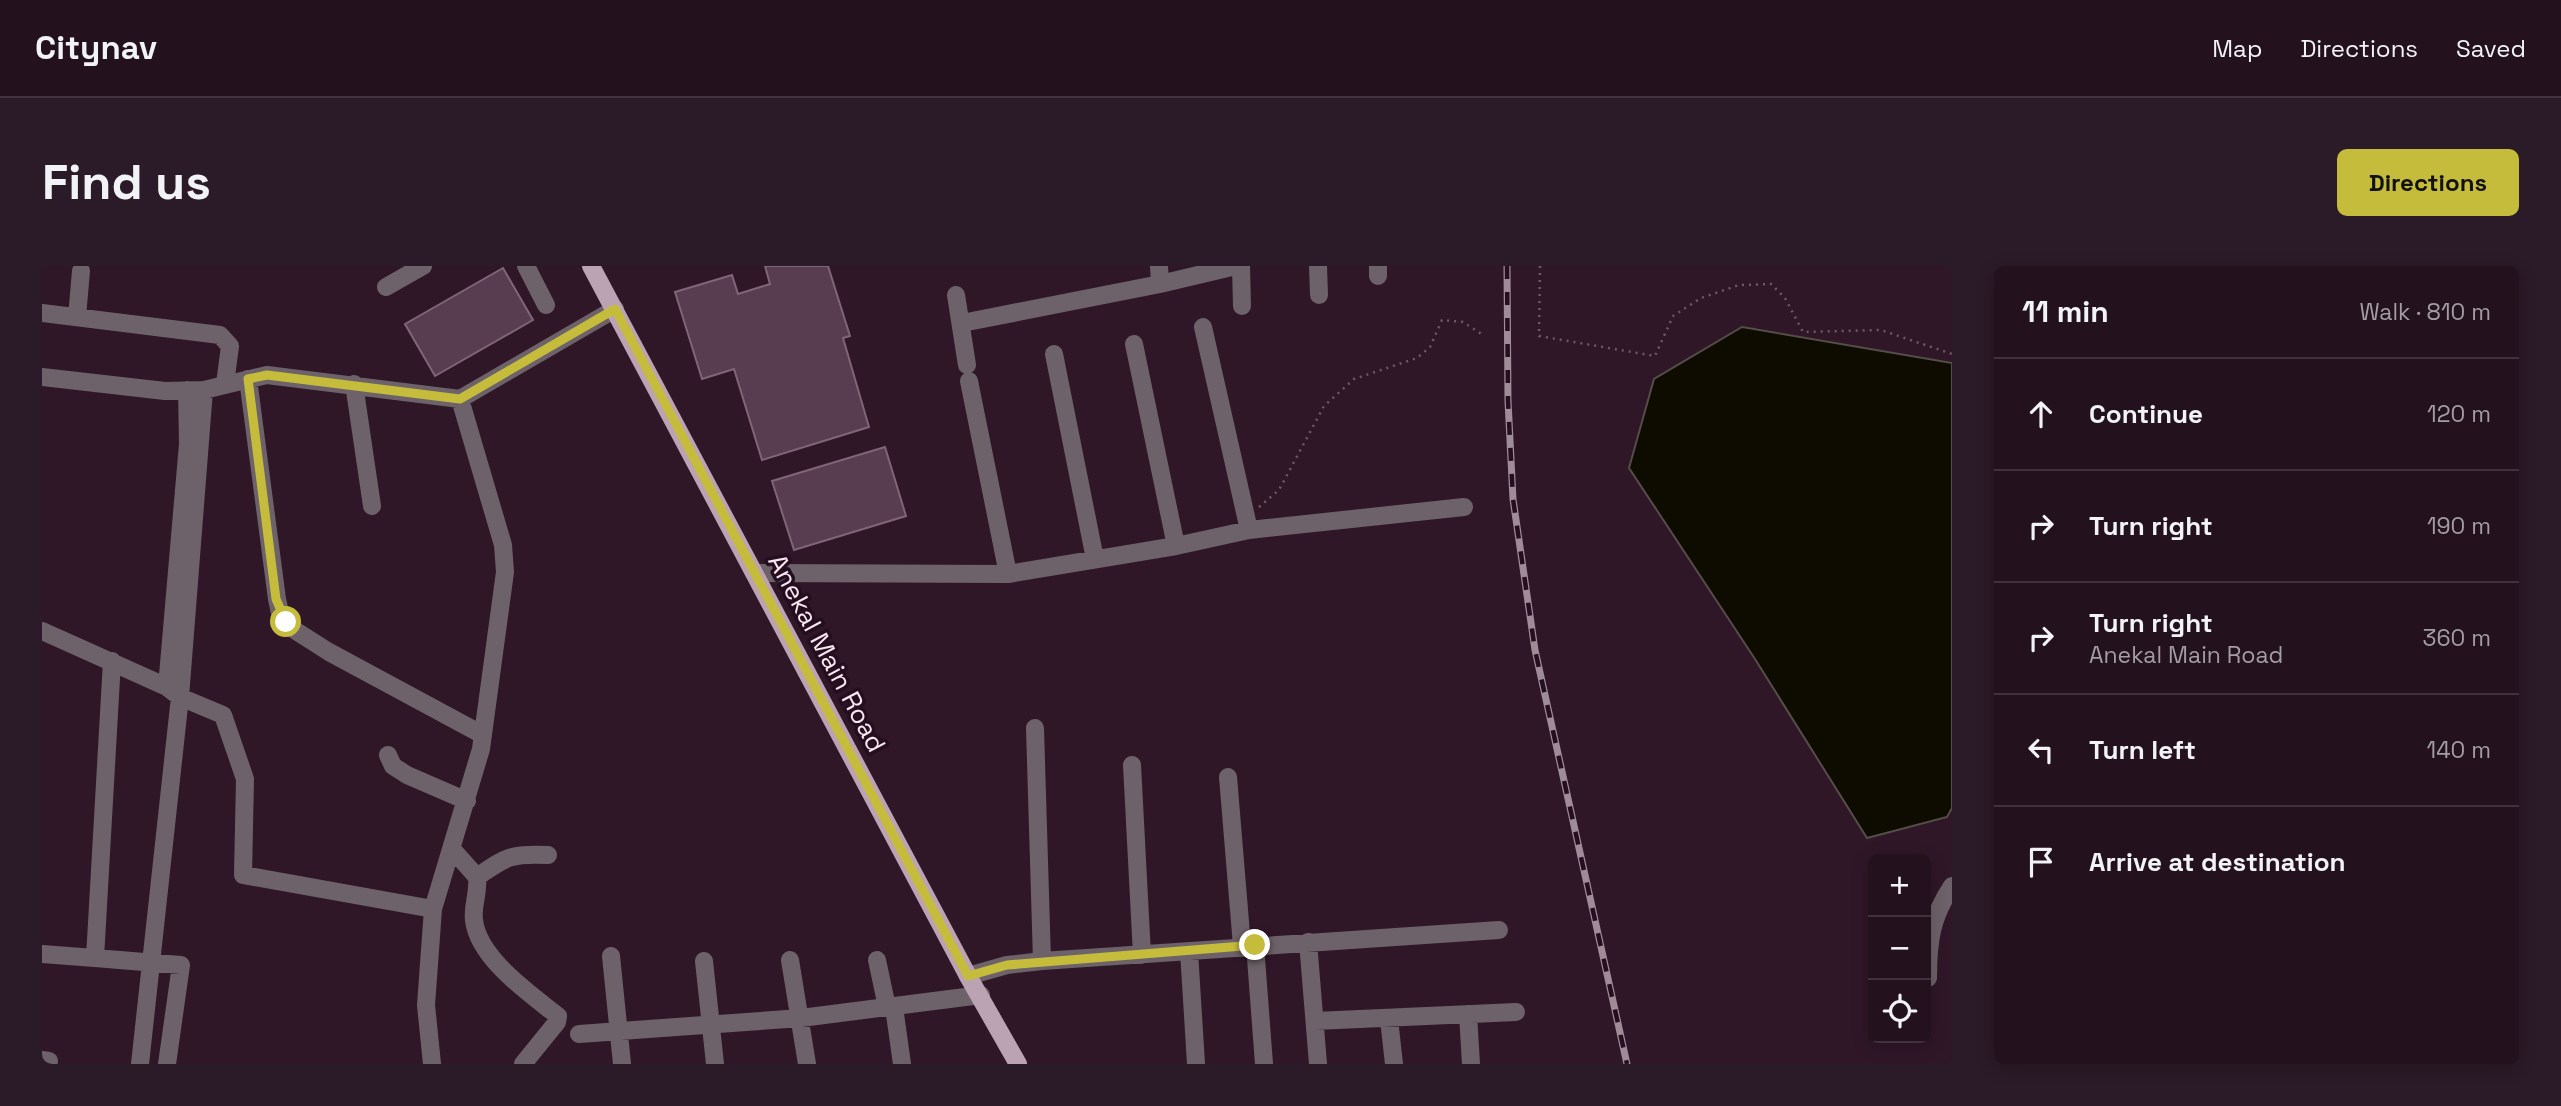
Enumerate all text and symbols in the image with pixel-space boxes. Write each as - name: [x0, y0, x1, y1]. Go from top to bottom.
- text: Citynav: [35, 27, 157, 69]
- text: Map: [2212, 33, 2262, 64]
- text: Directions: [2300, 33, 2418, 64]
- text: Saved: [2456, 33, 2526, 64]
- button: Directions: [2337, 149, 2519, 216]
- text: Find us: [42, 151, 211, 213]
- text: 11 min: [2022, 292, 2109, 331]
- text: Walk · 810 m: [2359, 297, 2491, 327]
- icon: ahead: [2022, 395, 2060, 433]
- text: Continue: [2089, 397, 2203, 431]
- text: 120 m: [2427, 399, 2491, 429]
- icon: right: [2022, 507, 2060, 545]
- text: Turn right: [2089, 509, 2213, 543]
- text: 190 m: [2427, 511, 2491, 541]
- street label: Anekal Main Road: [760, 548, 894, 758]
- route start: [270, 606, 301, 637]
- text: Turn right: [2089, 606, 2213, 640]
- icon: right: [2022, 619, 2060, 657]
- text: 360 m: [2423, 623, 2491, 653]
- text: Anekal Main Road: [2089, 640, 2283, 670]
- icon: left: [2022, 731, 2060, 769]
- text: Turn left: [2089, 733, 2196, 767]
- text: 140 m: [2427, 735, 2491, 765]
- icon: arrive: [2022, 843, 2060, 881]
- text: Arrive at destination: [2089, 845, 2346, 879]
- map controls: [1868, 854, 1931, 1043]
- button: +: [1868, 854, 1931, 917]
- button: −: [1868, 917, 1931, 980]
- route end: [1239, 929, 1270, 960]
- button: locate: [1868, 980, 1931, 1043]

